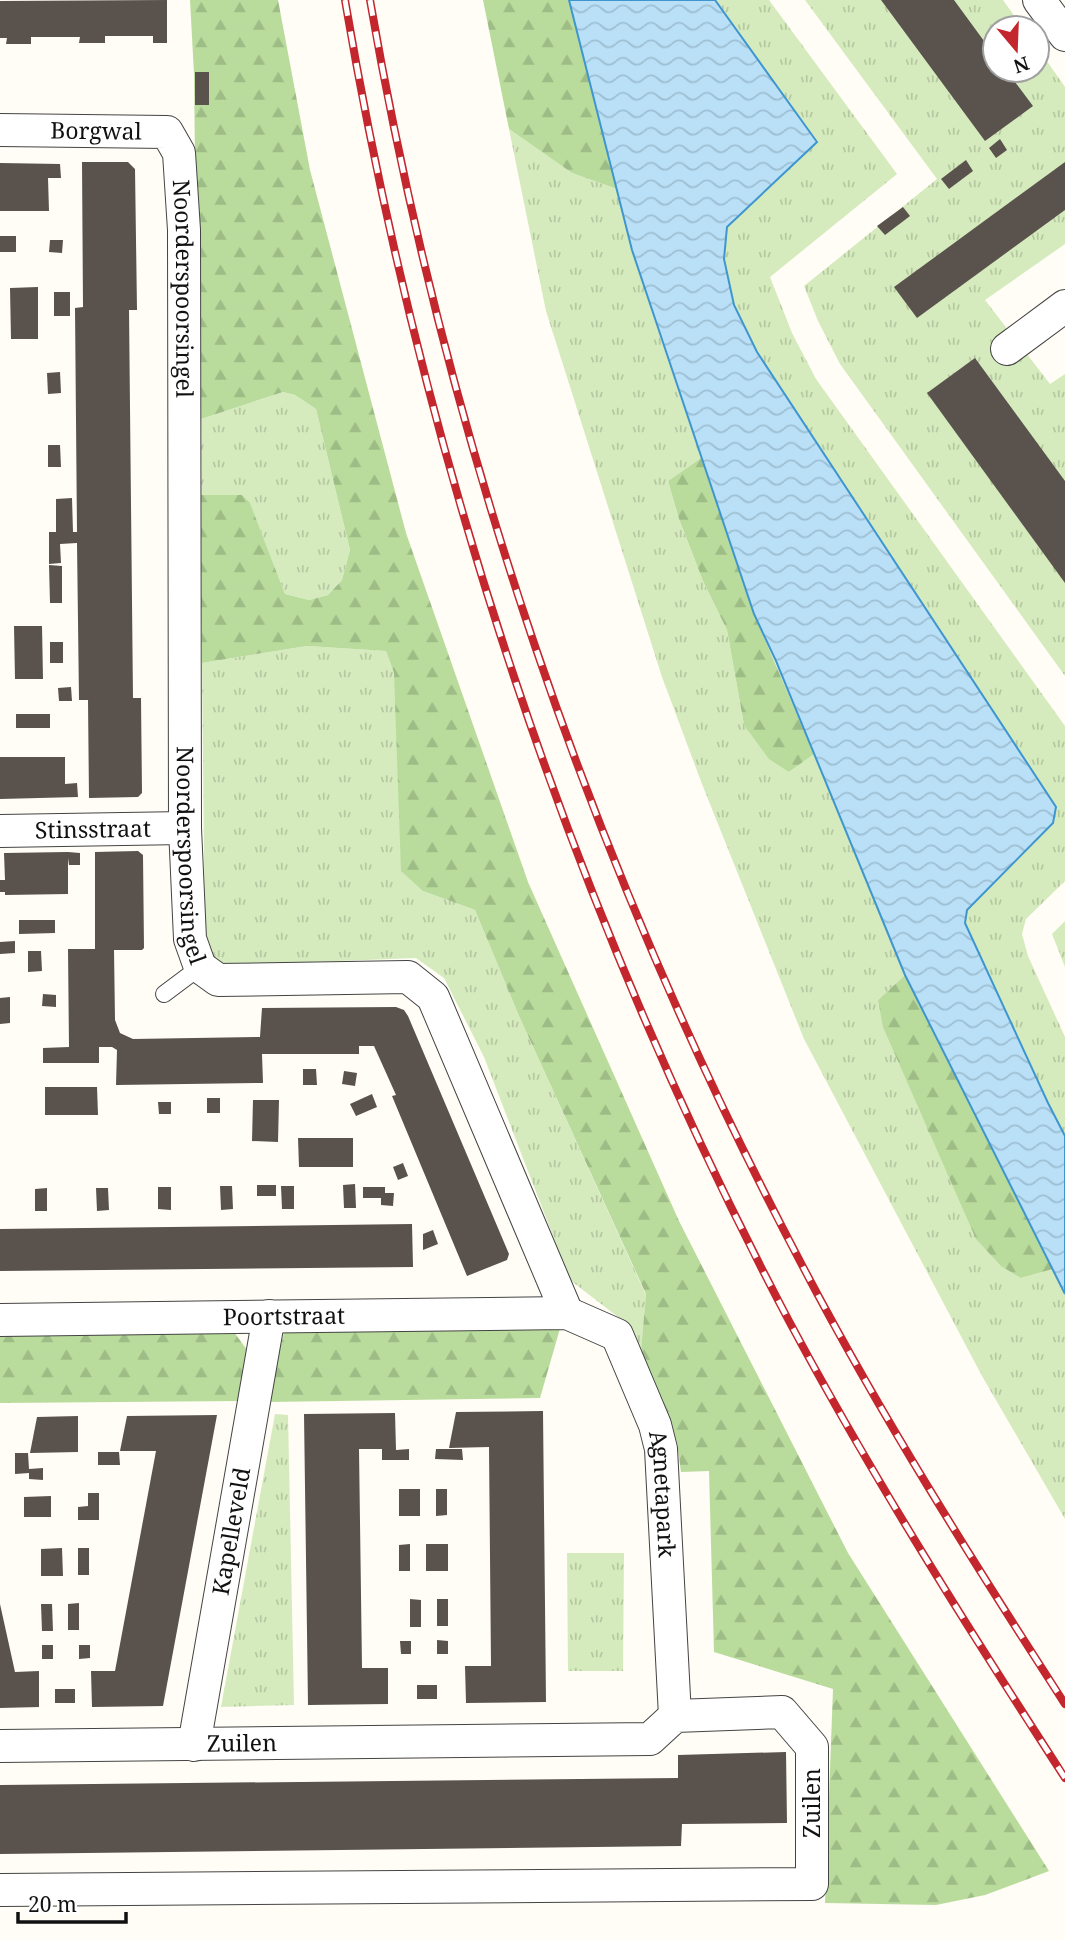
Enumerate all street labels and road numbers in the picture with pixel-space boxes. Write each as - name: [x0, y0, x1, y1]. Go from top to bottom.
- street label: Borgwal: [50, 114, 142, 147]
- street label: Noorderspoorsingel: [166, 178, 201, 398]
- street label: Noorderspoorsingel: [170, 746, 215, 968]
- street label: Stinsstraat: [35, 812, 151, 845]
- street label: Poortstraat: [223, 1299, 345, 1332]
- street label: Agnetapark: [642, 1426, 684, 1559]
- street label: Kapelleveld: [204, 1465, 257, 1597]
- street label: Zuilen: [207, 1726, 277, 1759]
- street label: Zuilen: [795, 1768, 827, 1838]

